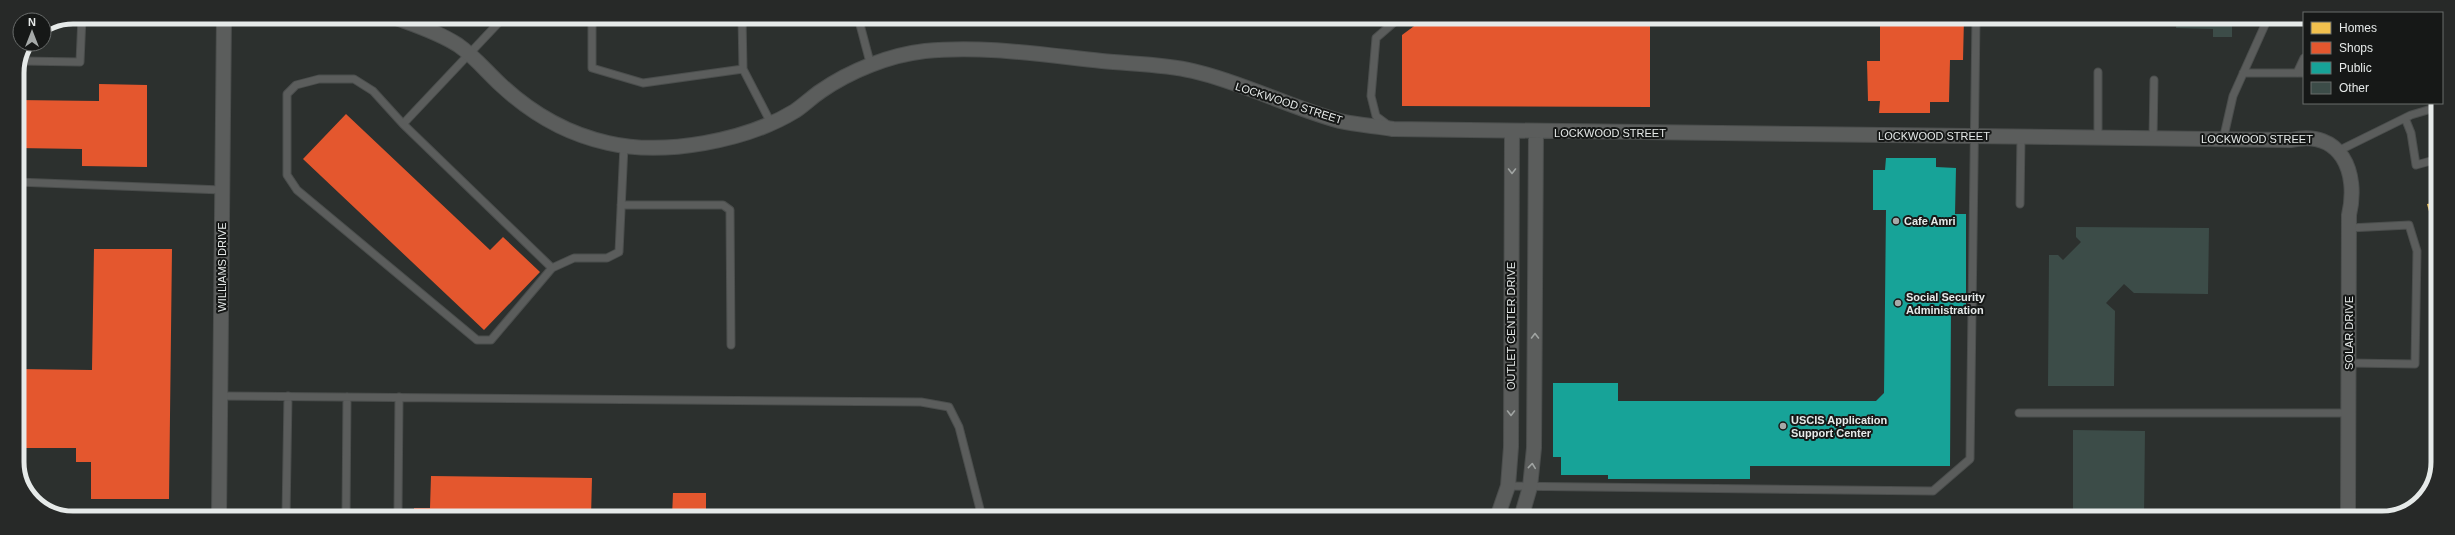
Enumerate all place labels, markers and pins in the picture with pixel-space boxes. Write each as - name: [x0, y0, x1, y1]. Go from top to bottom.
- place label: Cafe Amri: [1904, 215, 1956, 227]
- marker: Cafe Amri: [1891, 216, 1901, 226]
- place label: Social Security Administration: [1906, 291, 1986, 316]
- marker: Social Security Administration: [1893, 298, 1903, 308]
- place label: USCIS Application Support Center: [1791, 414, 1887, 439]
- marker: USCIS Application Support Center: [1778, 421, 1788, 431]

